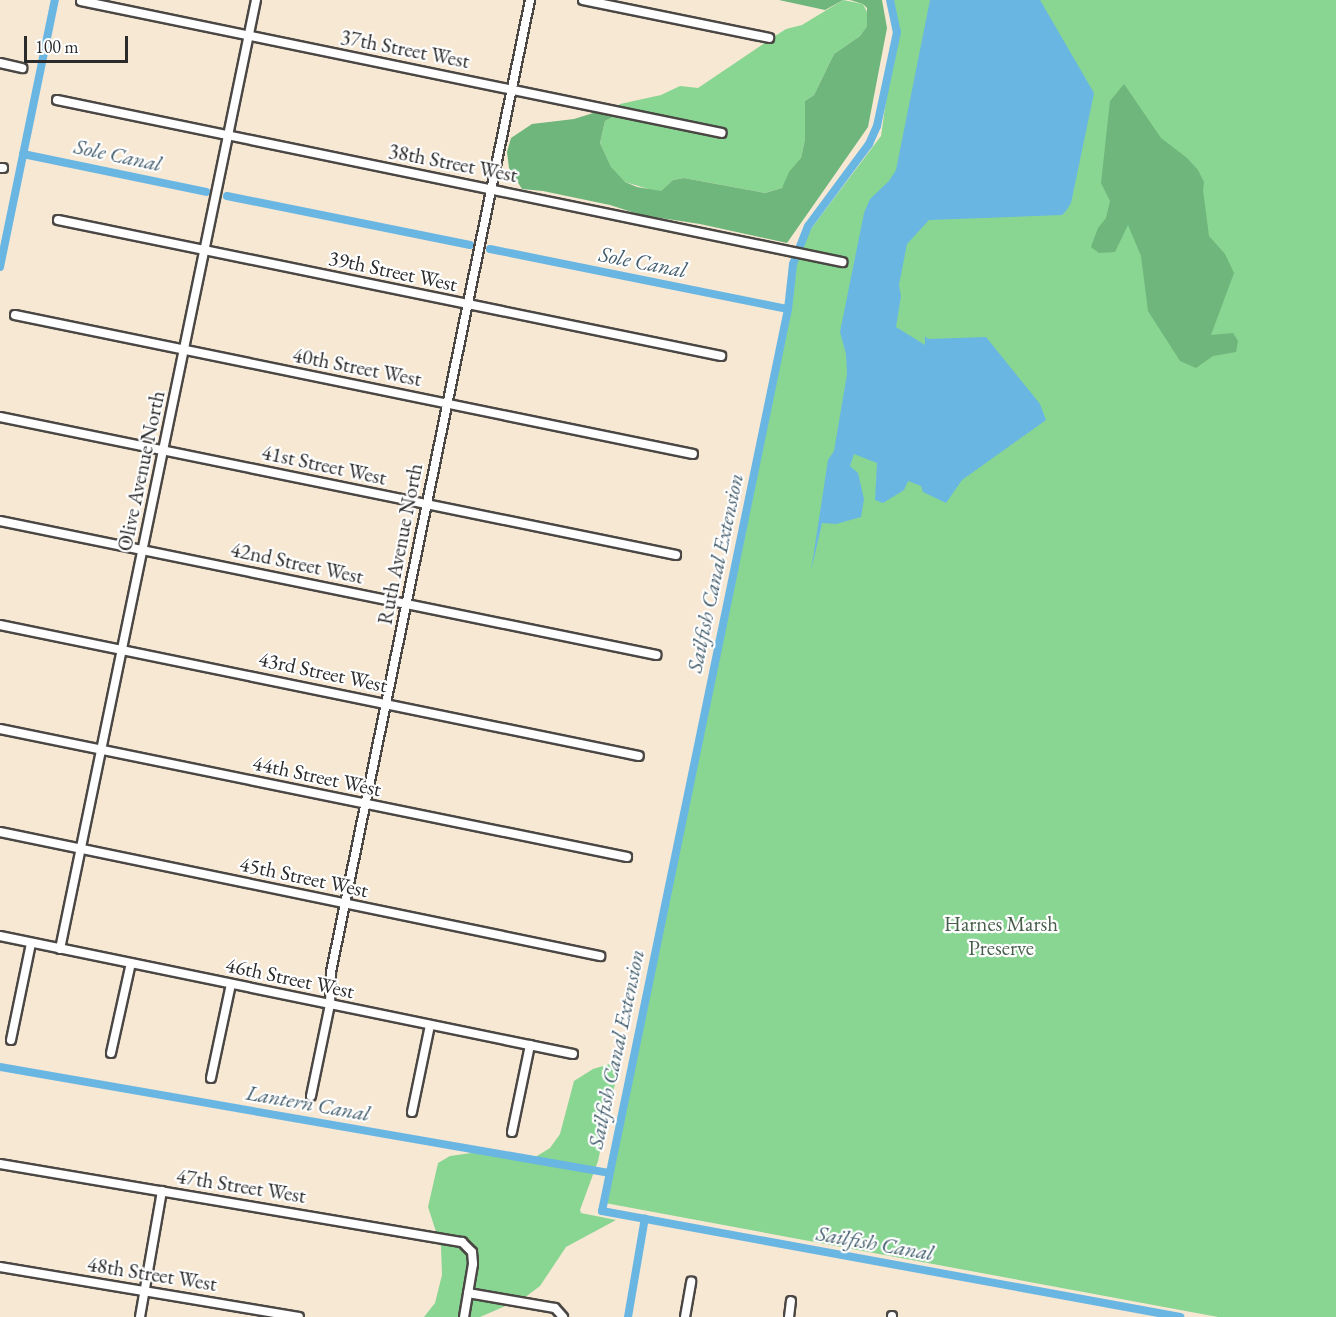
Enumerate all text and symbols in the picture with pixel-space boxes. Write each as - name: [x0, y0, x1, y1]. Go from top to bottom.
- scale bar: [27, 24, 130, 62]
- street label: 37th Street West: [338, 24, 472, 74]
- text: 100 m: [35, 35, 79, 58]
- water label: Sole Canal: [72, 133, 164, 177]
- street label: 38th Street West: [386, 138, 520, 188]
- water label: Sole Canal: [597, 241, 689, 283]
- street label: 39th Street West: [326, 245, 460, 297]
- street label: 40th Street West: [290, 342, 424, 392]
- street label: Olive Avenue North: [112, 389, 170, 553]
- street label: 41st Street West: [259, 439, 389, 491]
- street label: Ruth Avenue North: [372, 461, 428, 627]
- water label: Sailfish Canal Extension: [681, 471, 749, 675]
- street label: 42nd Street West: [228, 537, 366, 589]
- street label: 43rd Street West: [256, 646, 390, 698]
- street label: 44th Street West: [250, 750, 384, 802]
- street label: 45th Street West: [237, 851, 371, 903]
- park label: Harnes Marsh Preserve: [944, 911, 1058, 961]
- water label: Sailfish Canal Extension: [582, 947, 650, 1151]
- street label: 46th Street West: [223, 952, 357, 1004]
- water label: Lantern Canal: [244, 1079, 372, 1127]
- street label: 47th Street West: [174, 1163, 308, 1209]
- water label: Sailfish Canal: [814, 1220, 936, 1266]
- street label: 48th Street West: [85, 1251, 219, 1297]

